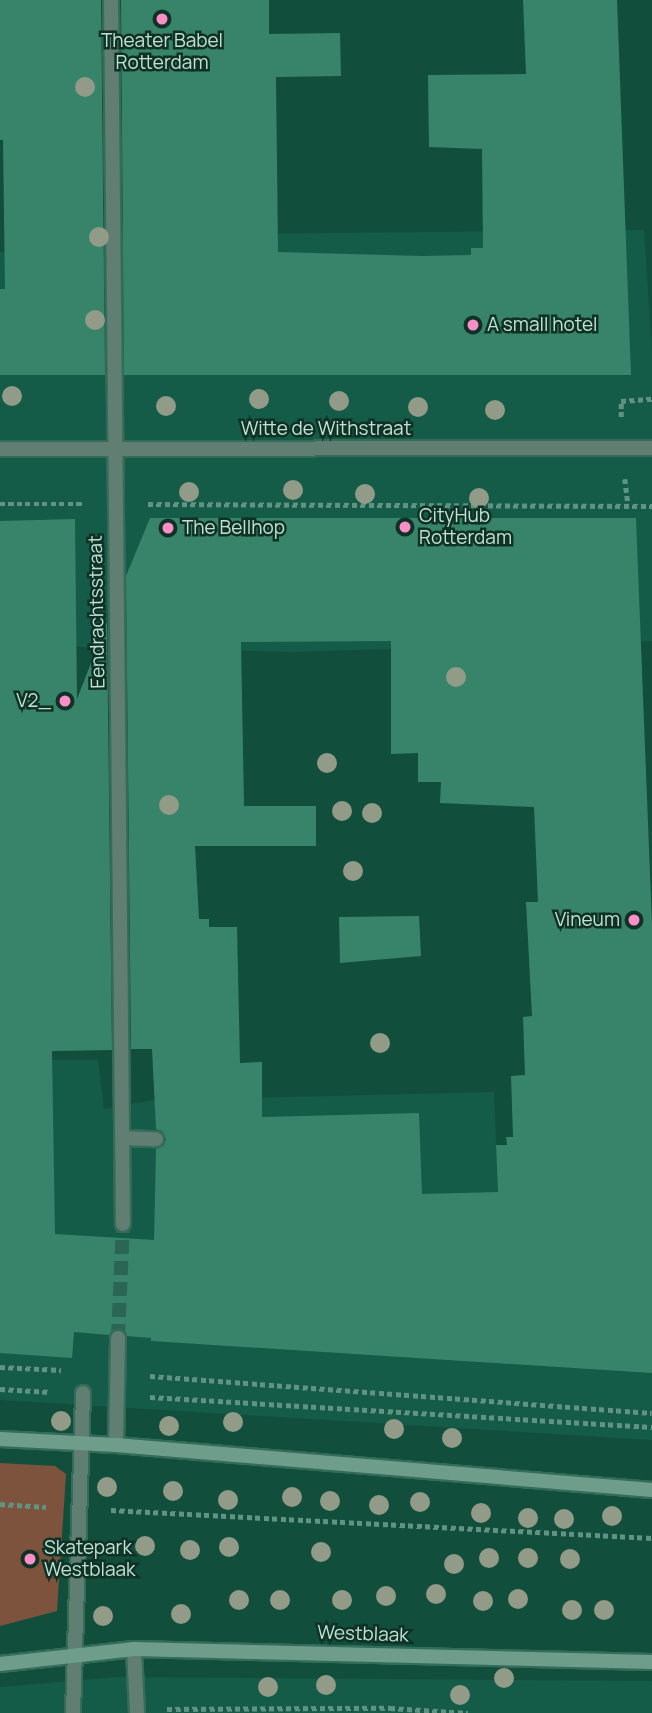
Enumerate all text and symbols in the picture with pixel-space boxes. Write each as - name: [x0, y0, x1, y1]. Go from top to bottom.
- marker: Theater Babel Rotterdam: [154, 11, 170, 27]
- place label: Theater Babel Rotterdam: [101, 30, 223, 74]
- place label: A small hotel: [487, 314, 597, 336]
- marker: A small hotel: [465, 317, 481, 333]
- street label: Witte de Withstraat: [241, 418, 411, 440]
- place label: CityHub Rotterdam: [419, 505, 512, 549]
- place label: The Bellhop: [182, 517, 285, 539]
- marker: CityHub Rotterdam: [397, 519, 413, 535]
- marker: The Bellhop: [160, 520, 176, 536]
- street label: Eendrachtsstraat: [84, 535, 110, 689]
- place label: V2_: [16, 690, 51, 712]
- marker: V2_: [57, 693, 73, 709]
- place label: Vineum: [555, 909, 620, 931]
- marker: Vineum: [626, 912, 642, 928]
- place label: Skatepark Westblaak: [44, 1537, 136, 1581]
- marker: Skatepark Westblaak: [22, 1551, 38, 1567]
- street label: Westblaak: [317, 1621, 409, 1647]

